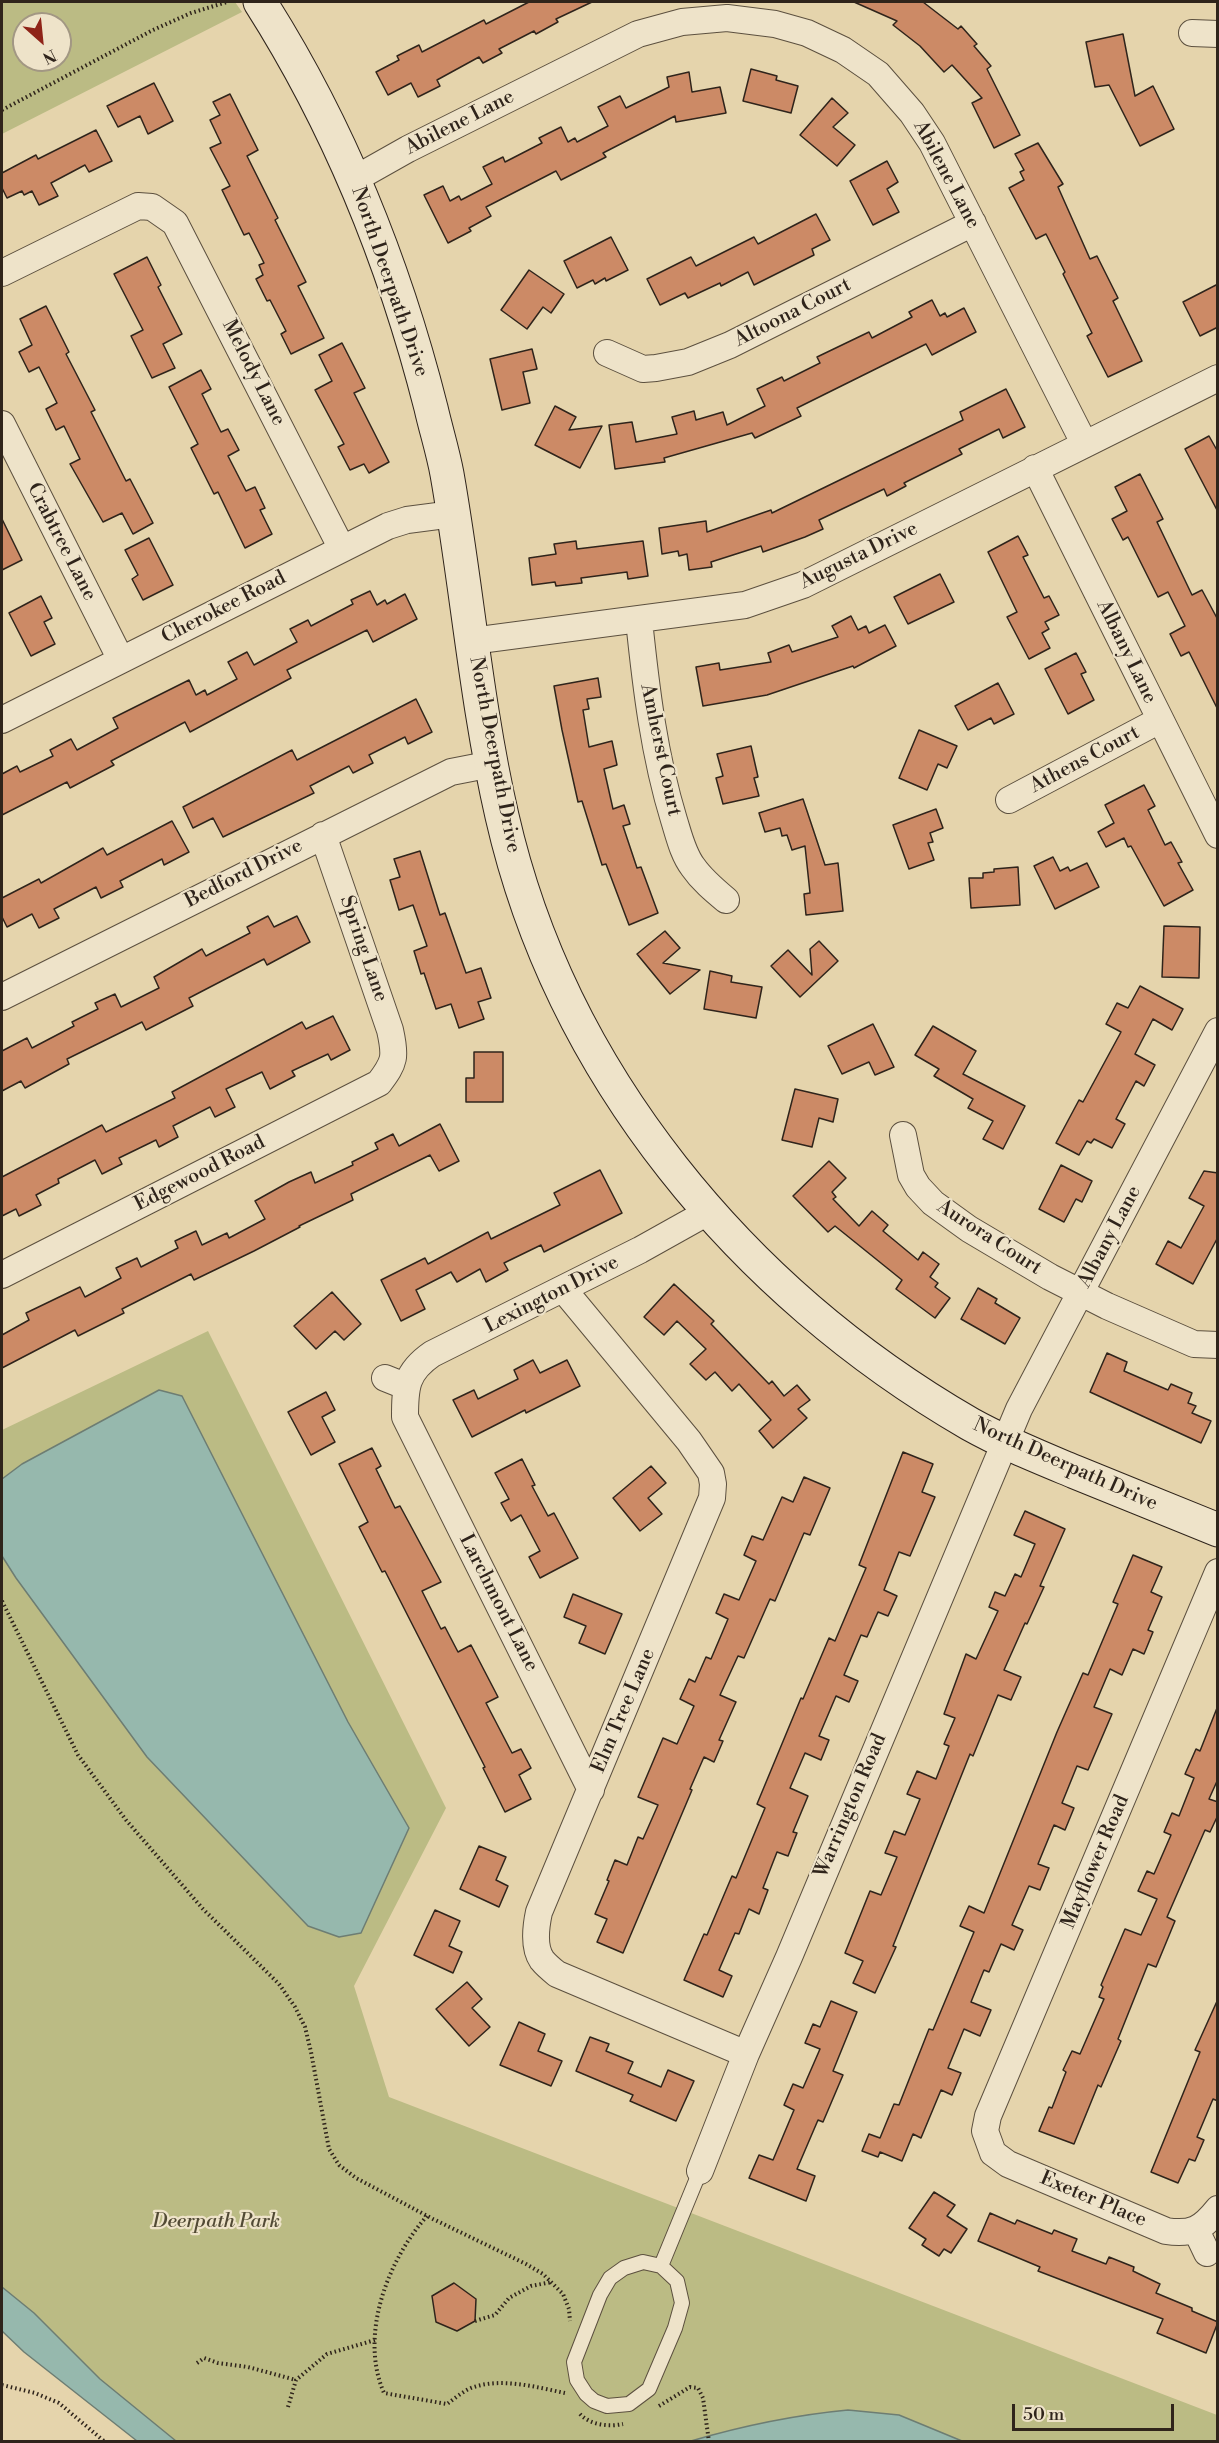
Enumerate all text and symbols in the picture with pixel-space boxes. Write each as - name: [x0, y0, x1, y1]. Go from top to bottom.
- north arrow: [12, 12, 72, 72]
- text: N: [39, 44, 59, 68]
- street label: Abilene Lane: [402, 85, 518, 161]
- street label: Abilene Lane: [907, 117, 985, 233]
- street label: North Deerpath Drive: [345, 184, 433, 380]
- street label: Altoona Court: [731, 273, 855, 353]
- street label: Melody Lane: [216, 316, 290, 430]
- street label: Crabtree Lane: [21, 479, 101, 605]
- street label: Augusta Drive: [796, 517, 922, 595]
- street label: Cherokee Road: [158, 566, 290, 650]
- street label: Albany Lane: [1091, 596, 1161, 708]
- street label: North Deerpath Drive: [463, 655, 525, 855]
- street label: Amherst Court: [634, 682, 686, 818]
- street label: Athens Court: [1026, 721, 1144, 799]
- street label: Bedford Drive: [181, 834, 307, 914]
- street label: Spring Lane: [334, 893, 392, 1005]
- street label: Edgewood Road: [131, 1131, 269, 1217]
- street label: Albany Lane: [1073, 1182, 1147, 1292]
- street label: Aurora Court: [932, 1195, 1046, 1281]
- street label: Lexington Drive: [481, 1251, 623, 1339]
- street label: North Deerpath Drive: [969, 1413, 1161, 1517]
- street label: Larchmont Lane: [453, 1530, 543, 1676]
- street label: Elm Tree Lane: [587, 1645, 661, 1777]
- street label: Warrington Road: [810, 1730, 892, 1882]
- street label: Mayflower Road: [1057, 1791, 1135, 1933]
- street label: Exeter Place: [1036, 2167, 1150, 2233]
- park label: Deerpath Park: [152, 2210, 280, 2234]
- scale bar: [1015, 2392, 1177, 2430]
- text: 50 m: [1023, 2403, 1064, 2426]

